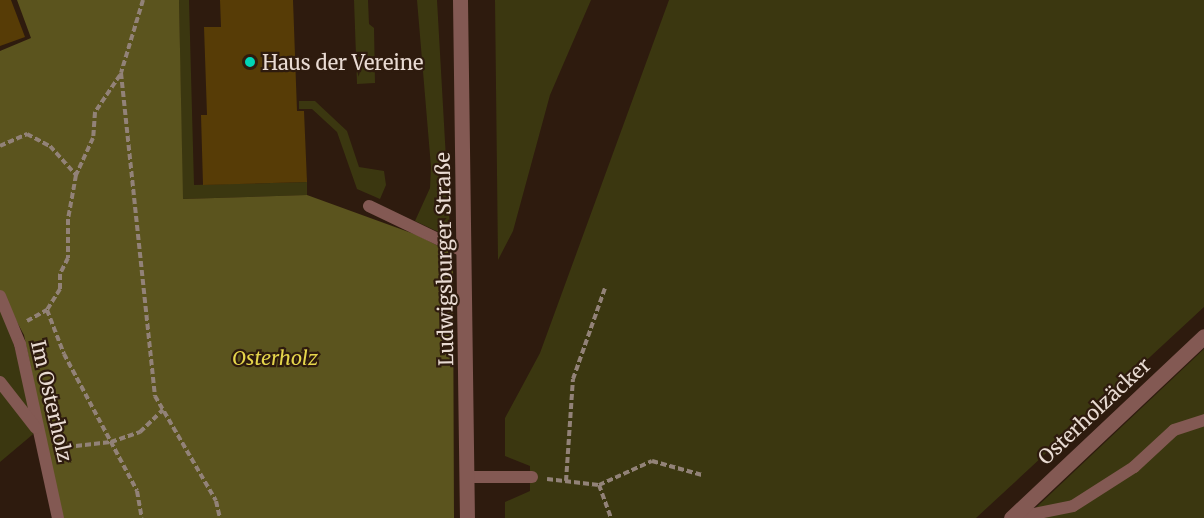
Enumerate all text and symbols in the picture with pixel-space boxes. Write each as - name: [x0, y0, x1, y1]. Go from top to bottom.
- place label: Haus der Vereine: [262, 50, 423, 74]
- marker: Haus der Vereine: [243, 55, 257, 69]
- street label: Ludwigsburger Straße: [430, 152, 458, 366]
- street label: Im Osterholz: [26, 338, 78, 464]
- park label: Osterholz: [232, 345, 318, 369]
- street label: Osterholzäcker: [1033, 353, 1155, 469]

